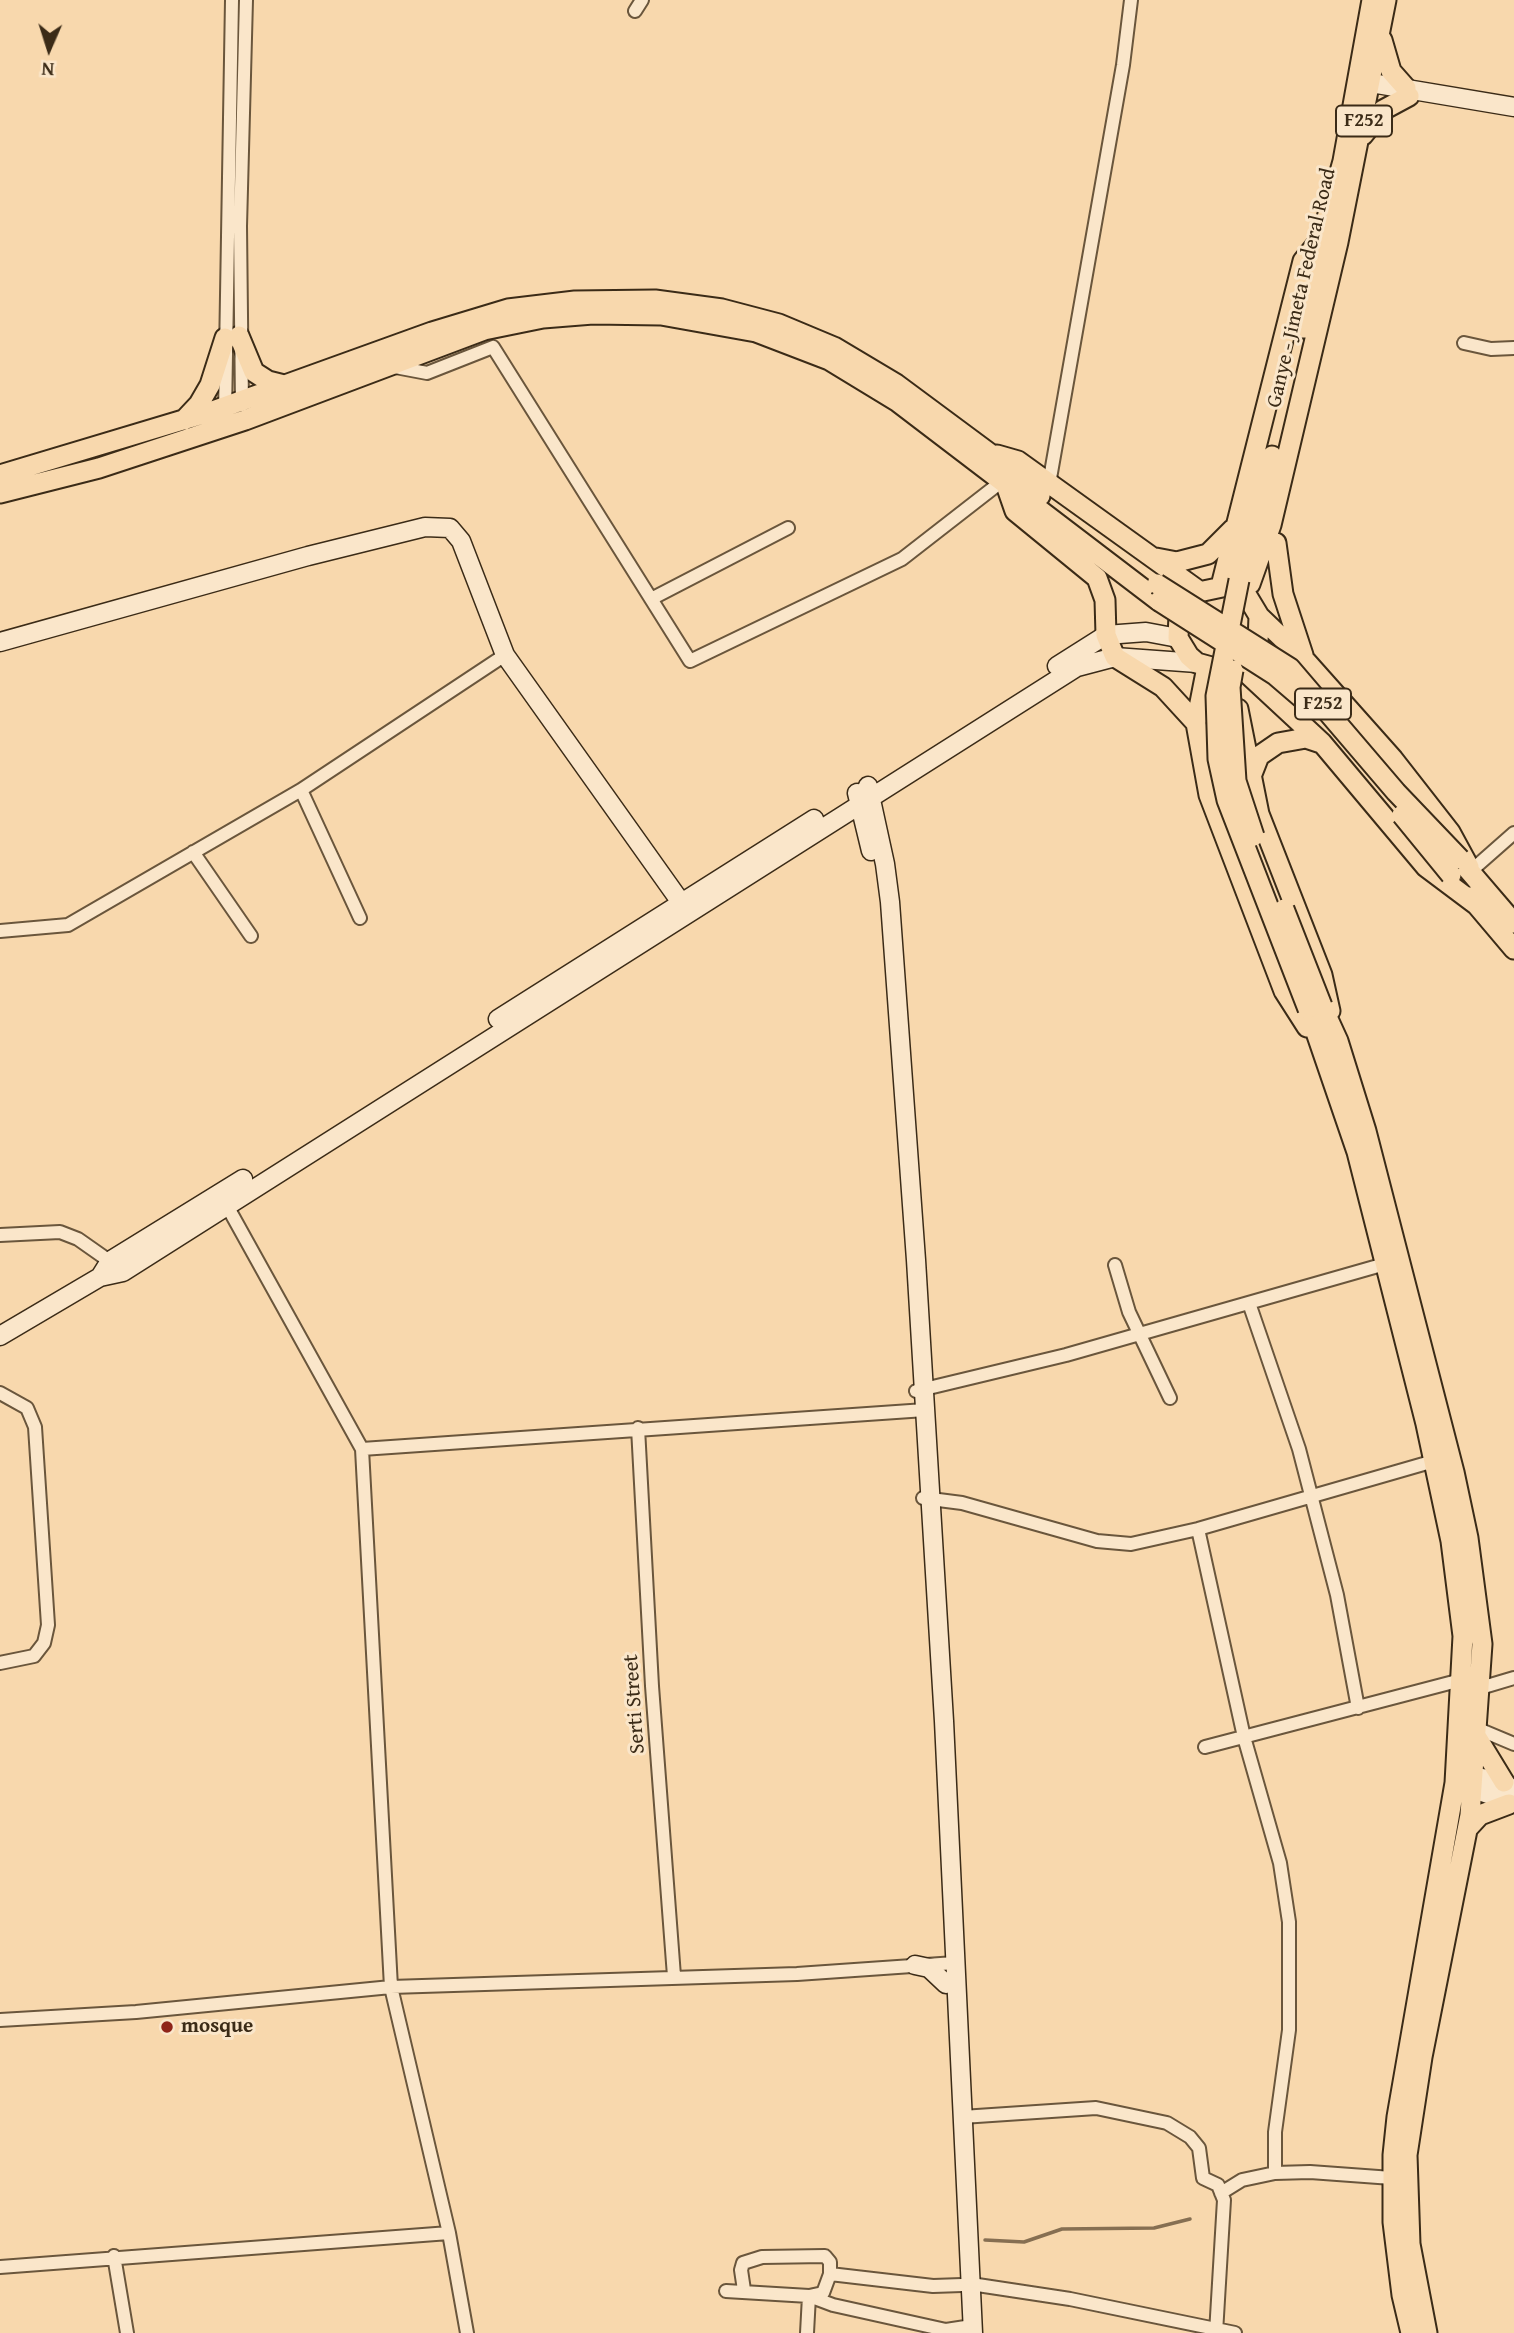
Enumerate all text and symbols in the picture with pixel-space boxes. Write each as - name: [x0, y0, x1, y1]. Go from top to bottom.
- north arrow: [14, 14, 84, 84]
- text: N: [41, 56, 55, 84]
- road number: F252: [1336, 105, 1392, 136]
- street label: Ganye - Jimeta Federal Road: [1262, 166, 1342, 410]
- road number: F252: [1295, 688, 1351, 720]
- street label: Serti Street: [619, 1653, 651, 1755]
- place label: mosque: [181, 2014, 253, 2040]
- marker: mosque: [159, 2019, 175, 2035]

